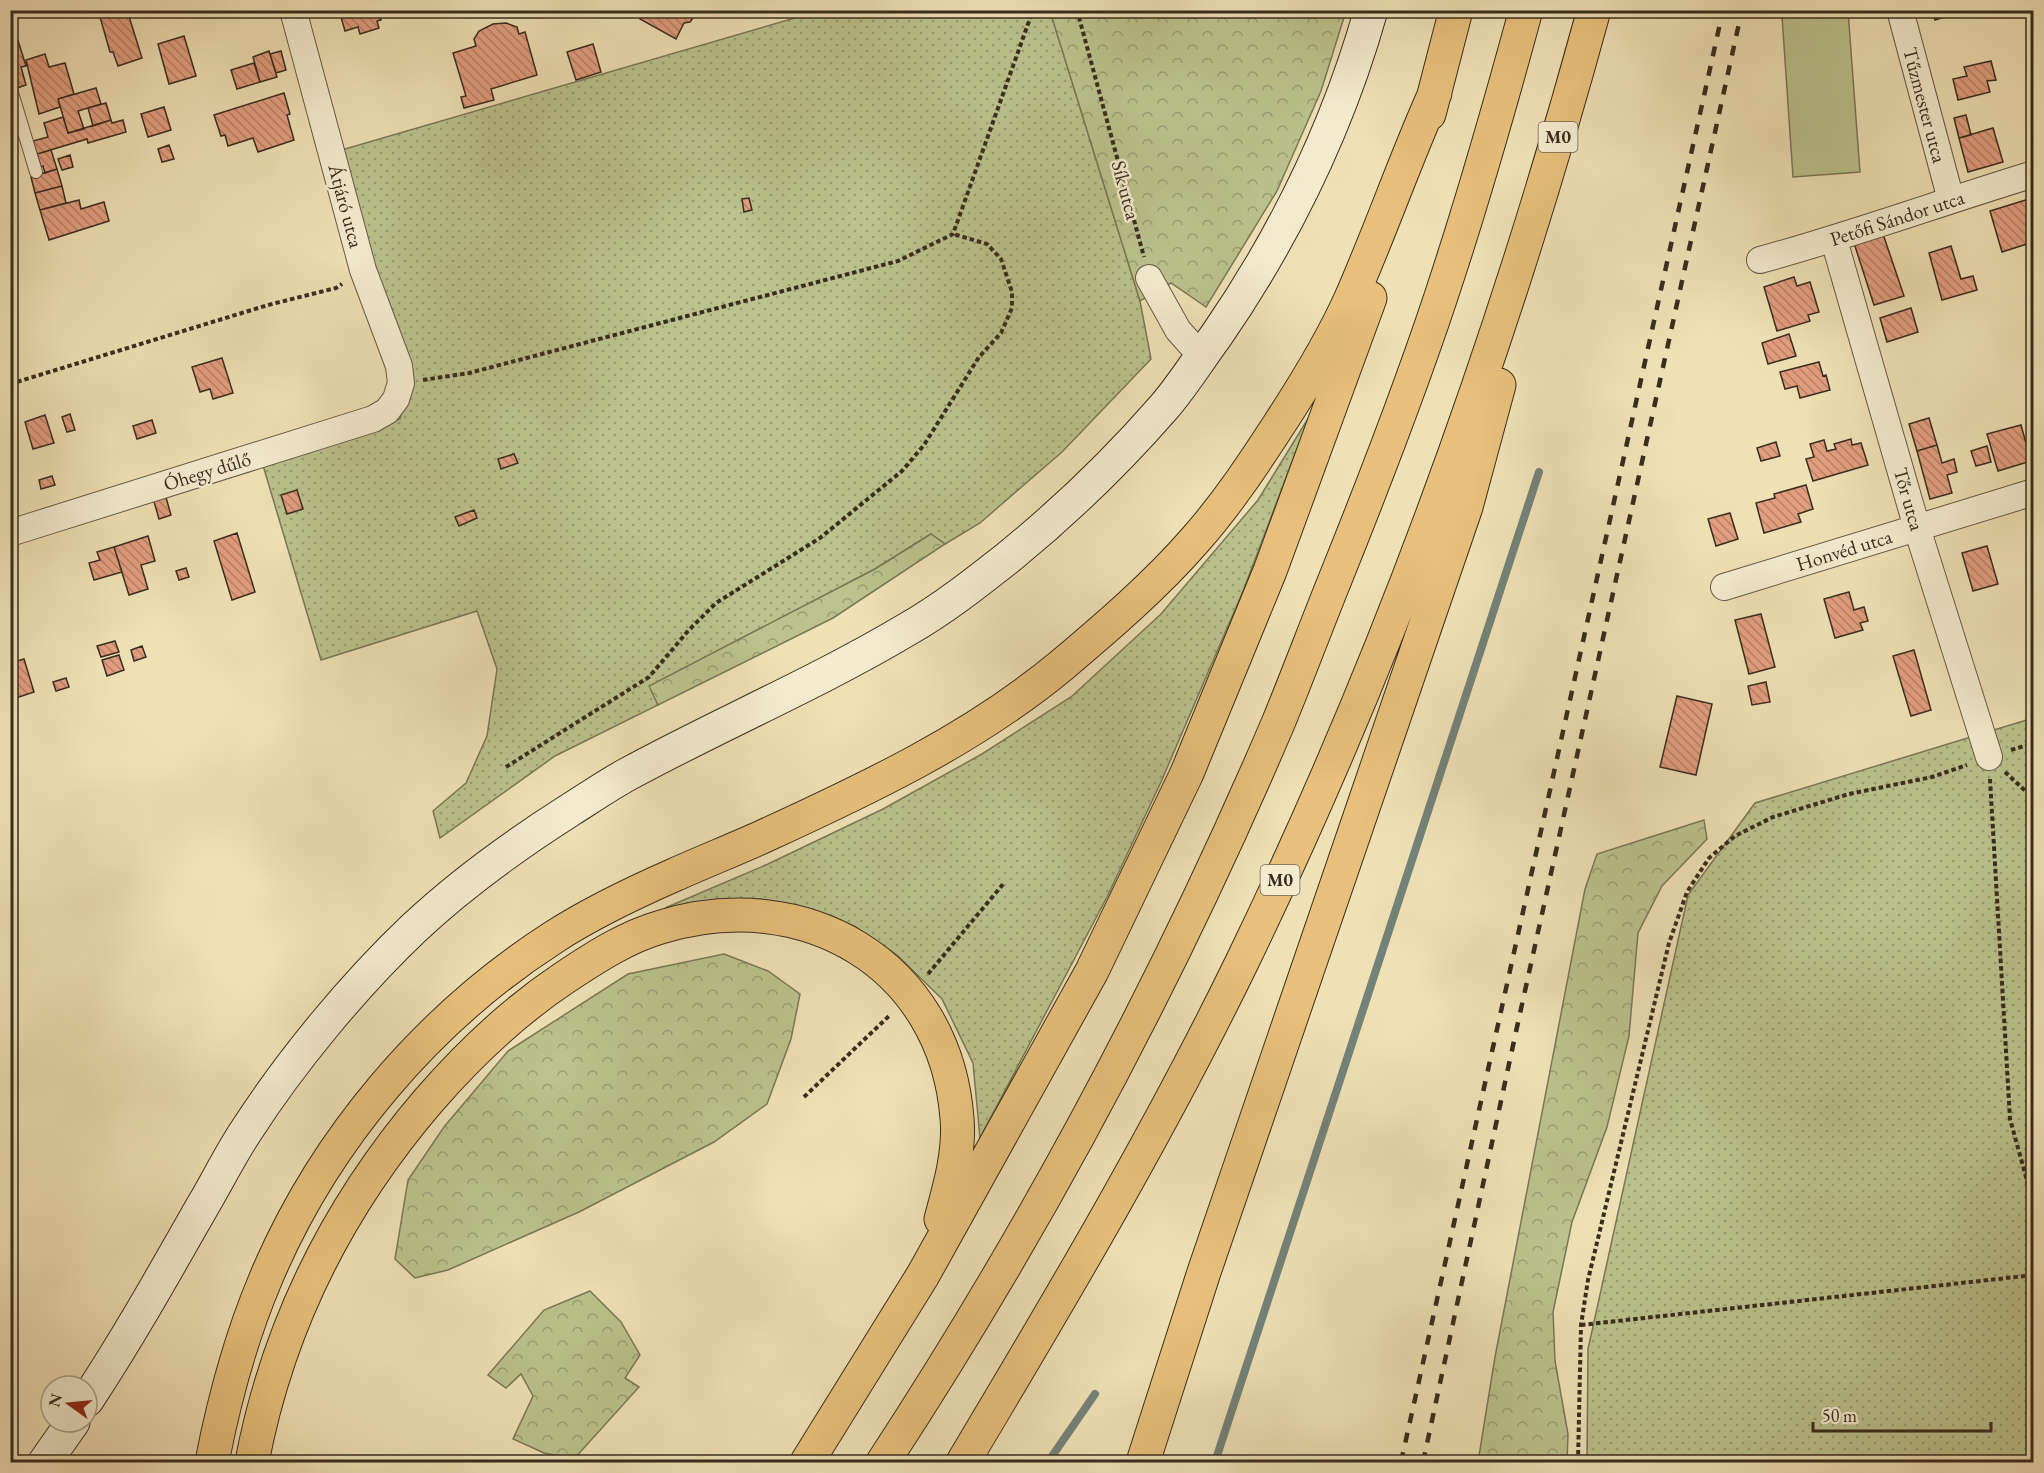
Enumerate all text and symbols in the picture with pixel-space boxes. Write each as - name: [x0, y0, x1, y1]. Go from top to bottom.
- street label: Tűzmester utca: [1897, 44, 1953, 166]
- road number: M0: [1538, 122, 1578, 152]
- street label: Sík utca: [1106, 158, 1146, 222]
- street label: Átjáró utca: [322, 160, 370, 251]
- street label: Petőfi Sándor utca: [1827, 184, 1967, 252]
- street label: Óhegy dűlő: [160, 445, 254, 497]
- street label: Tőr utca: [1888, 464, 1930, 534]
- street label: Honvéd utca: [1793, 523, 1895, 577]
- road number: M0: [1260, 865, 1300, 895]
- north arrow: [39, 1374, 99, 1434]
- text: N: [43, 1391, 67, 1409]
- scale bar: [1813, 1395, 1992, 1433]
- text: 50 m: [1822, 1404, 1857, 1427]

